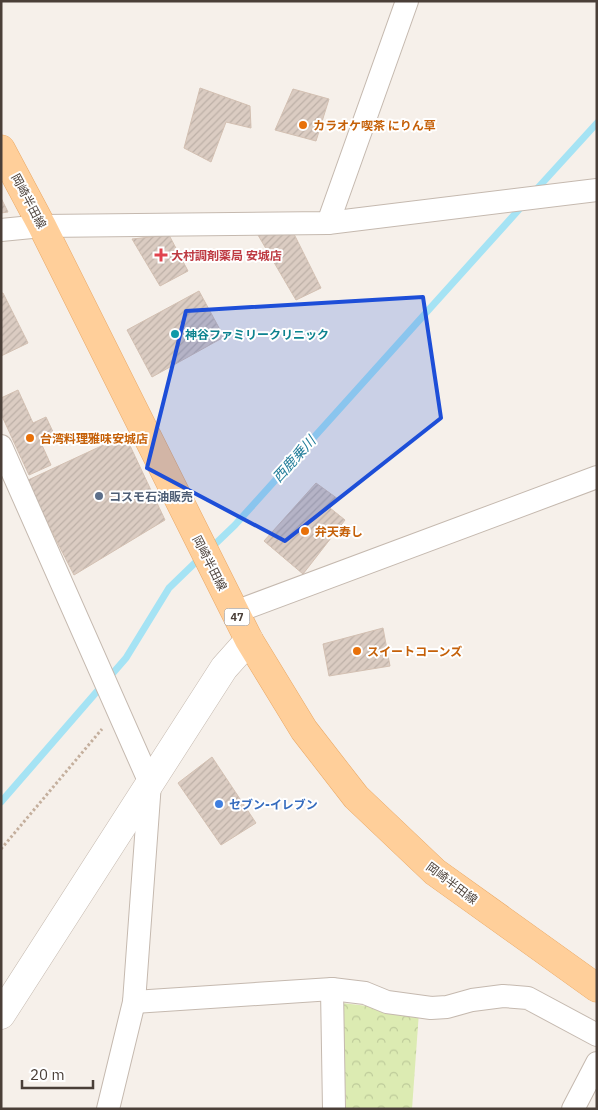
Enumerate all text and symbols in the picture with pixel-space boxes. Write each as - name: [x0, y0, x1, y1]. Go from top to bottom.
- place label: カラオケ喫茶 にりん草: [313, 118, 436, 133]
- marker: カラオケ喫茶 にりん草: [297, 119, 309, 131]
- street label: 岡崎半田線: [8, 171, 50, 231]
- place label: 大村調剤薬局 安城店: [171, 248, 282, 263]
- marker: 大村調剤薬局 安城店: [155, 249, 167, 261]
- place label: 神谷ファミリークリニック: [185, 327, 329, 342]
- marker: 神谷ファミリークリニック: [169, 328, 181, 340]
- place label: 台湾料理雅味安城店: [40, 431, 148, 446]
- water label: 西鹿乗川: [269, 431, 321, 486]
- marker: 台湾料理雅味安城店: [24, 432, 36, 444]
- place label: コスモ石油販売: [109, 489, 193, 504]
- marker: コスモ石油販売: [93, 490, 105, 502]
- place label: 弁天寿し: [315, 524, 363, 539]
- marker: 弁天寿し: [299, 525, 311, 537]
- street label: 岡崎半田線: [190, 533, 230, 593]
- road number: 47: [224, 608, 250, 626]
- place label: スイートコーンズ: [367, 644, 462, 659]
- marker: スイートコーンズ: [351, 645, 363, 657]
- place label: セブン-イレブン: [229, 797, 318, 812]
- marker: セブン-イレブン: [213, 798, 225, 810]
- street label: 岡崎半田線: [424, 859, 480, 907]
- scale bar: [22, 1058, 94, 1090]
- text: 20 m: [30, 1065, 65, 1084]

